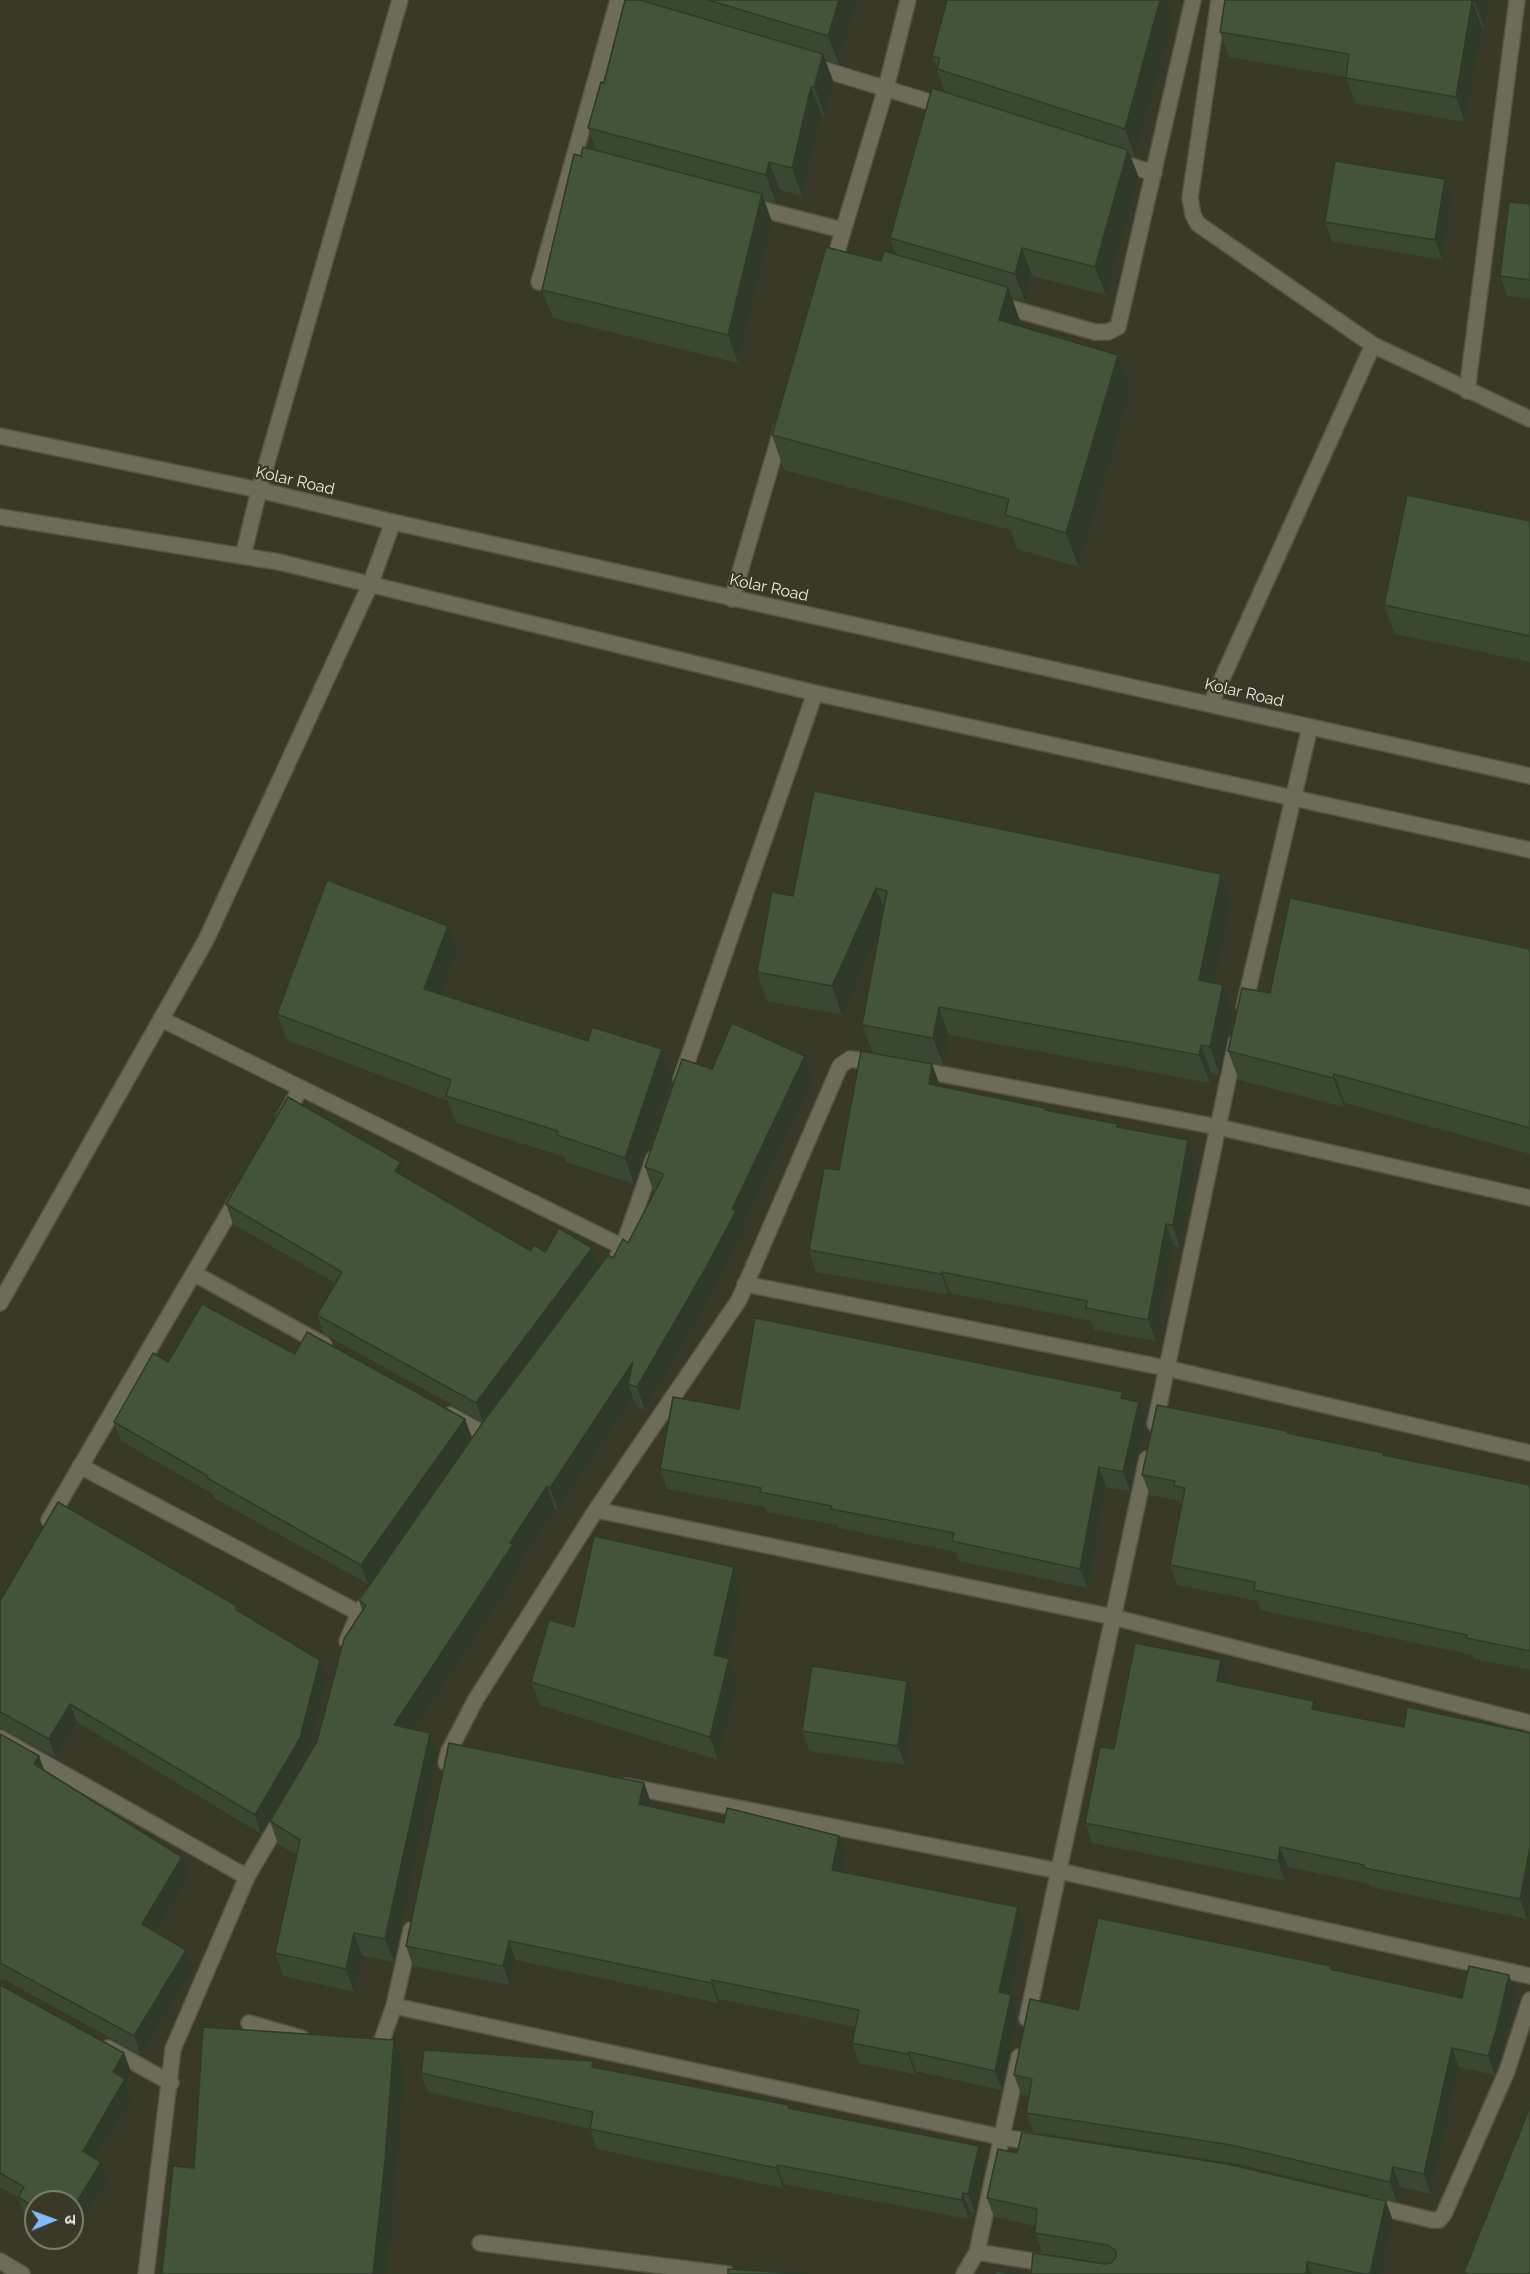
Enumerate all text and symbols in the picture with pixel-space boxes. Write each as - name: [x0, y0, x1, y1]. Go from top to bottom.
- street label: Kolar Road: [254, 463, 336, 499]
- street label: Kolar Road: [728, 570, 810, 606]
- street label: Kolar Road: [1203, 675, 1285, 711]
- north arrow: [24, 2190, 84, 2250]
- text: उ: [61, 2215, 80, 2225]

